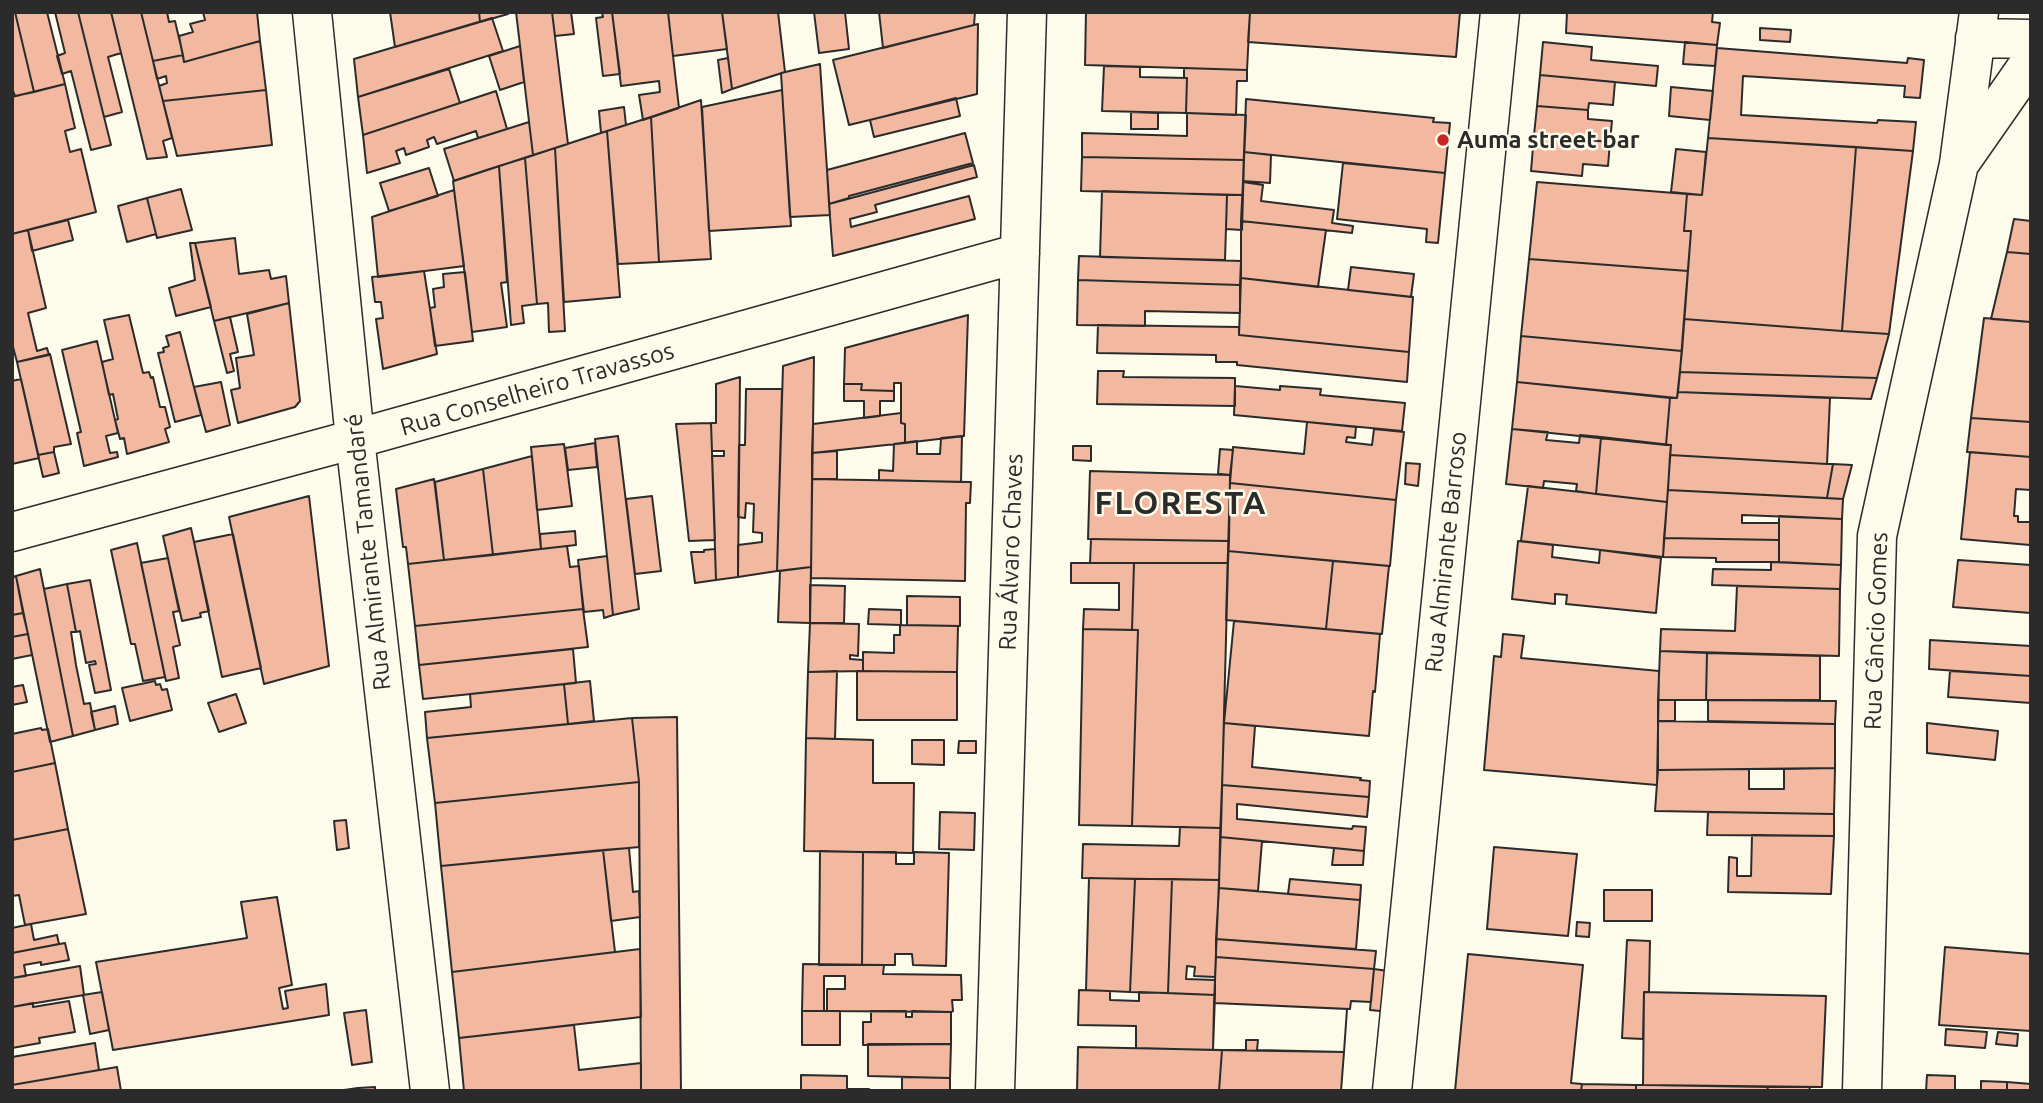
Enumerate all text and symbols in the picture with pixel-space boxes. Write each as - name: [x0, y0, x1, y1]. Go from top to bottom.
- place label: Auma street bar: [1457, 126, 1640, 154]
- marker: Auma street bar: [1435, 132, 1451, 148]
- street label: Rua Conselheiro Travassos: [397, 336, 677, 442]
- street label: Rua Almirante Tamandaré: [339, 412, 397, 692]
- street label: Rua Almirante Barroso: [1419, 430, 1473, 674]
- street label: Rua Álvaro Chaves: [993, 453, 1029, 651]
- district label: FLORESTA: [1095, 484, 1267, 522]
- street label: Rua Câncio Gomes: [1858, 531, 1894, 731]

